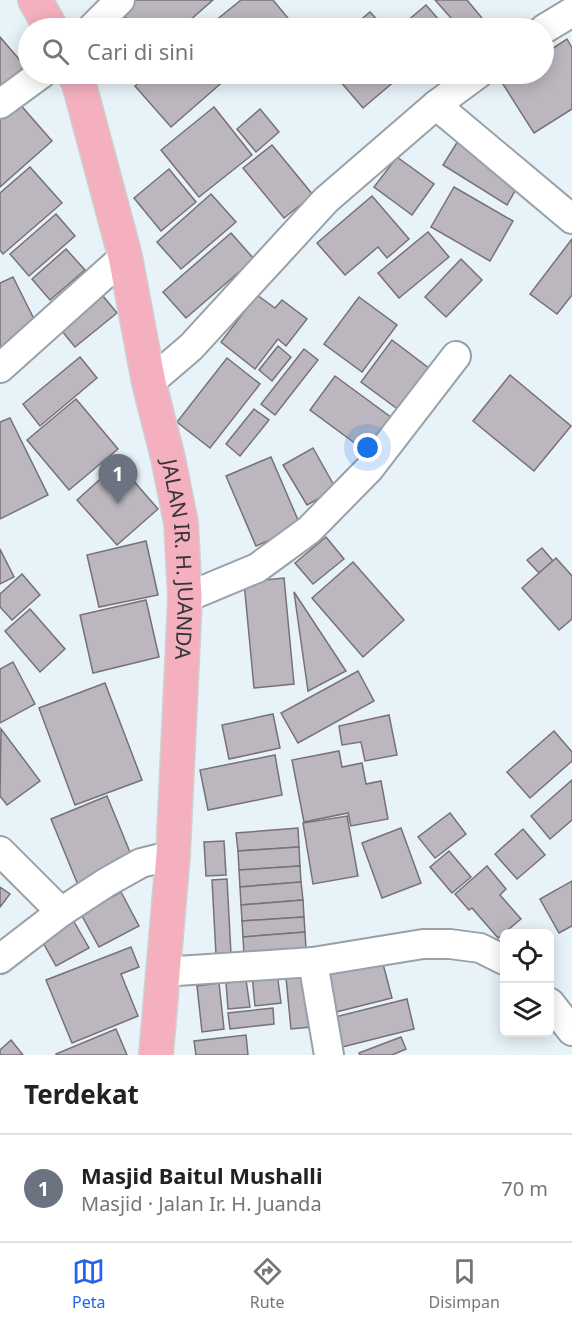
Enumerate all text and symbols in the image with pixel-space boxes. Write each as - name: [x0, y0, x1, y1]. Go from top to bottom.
- search box: [18, 18, 554, 84]
- icon: search: [39, 35, 72, 68]
- text: Cari di sini: [87, 36, 194, 66]
- your location: [353, 433, 382, 462]
- pin: 1: [98, 454, 138, 504]
- street label: JALAN IR. H. JUANDA: [155, 454, 200, 661]
- map controls: [500, 929, 554, 1037]
- button: locate: [500, 929, 554, 983]
- button: layers: [500, 983, 554, 1037]
- text: Terdekat: [24, 1076, 139, 1112]
- text: Masjid Baitul Mushalli: [81, 1160, 323, 1190]
- text: 1: [38, 1175, 49, 1202]
- text: 70 m: [501, 1175, 548, 1202]
- text: Masjid · Jalan Ir. H. Juanda: [81, 1190, 322, 1217]
- tab: Peta: [72, 1255, 106, 1313]
- tab: Rute: [250, 1255, 284, 1313]
- tab: Disimpan: [429, 1255, 500, 1313]

